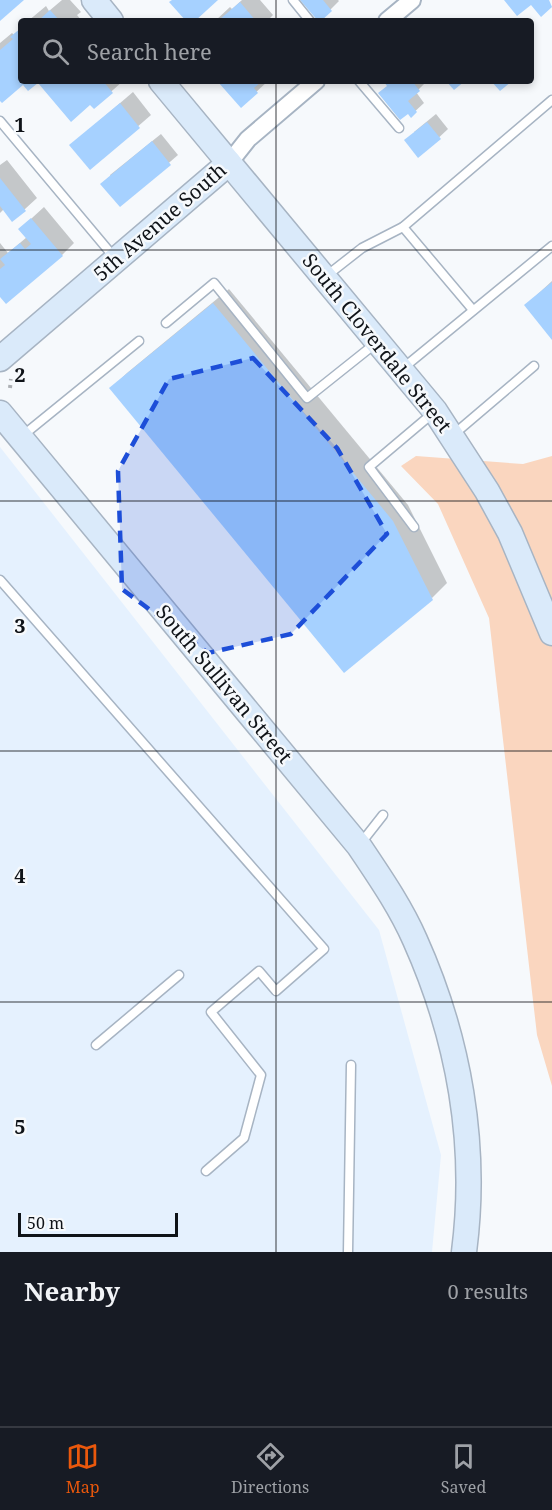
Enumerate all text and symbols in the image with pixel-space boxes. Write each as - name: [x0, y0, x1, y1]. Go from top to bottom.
- search box: [18, 18, 534, 84]
- icon: search: [39, 35, 72, 68]
- text: Search here: [87, 36, 212, 66]
- text: 1: [14, 111, 26, 138]
- street label: 5th Avenue South: [88, 156, 232, 287]
- street label: South Cloverdale Street: [297, 247, 458, 438]
- text: 2: [14, 361, 26, 388]
- street label: South Sullivan Street: [150, 599, 299, 769]
- text: 3: [14, 612, 26, 639]
- text: 4: [14, 862, 26, 889]
- text: 5: [14, 1113, 26, 1140]
- scale bar: [18, 1210, 178, 1238]
- text: 50 m: [27, 1212, 64, 1234]
- text: Nearby: [24, 1273, 120, 1309]
- text: 0 results: [448, 1278, 528, 1305]
- tab: Map: [66, 1440, 100, 1498]
- tab: Directions: [231, 1440, 309, 1498]
- tab: Saved: [441, 1440, 486, 1498]

